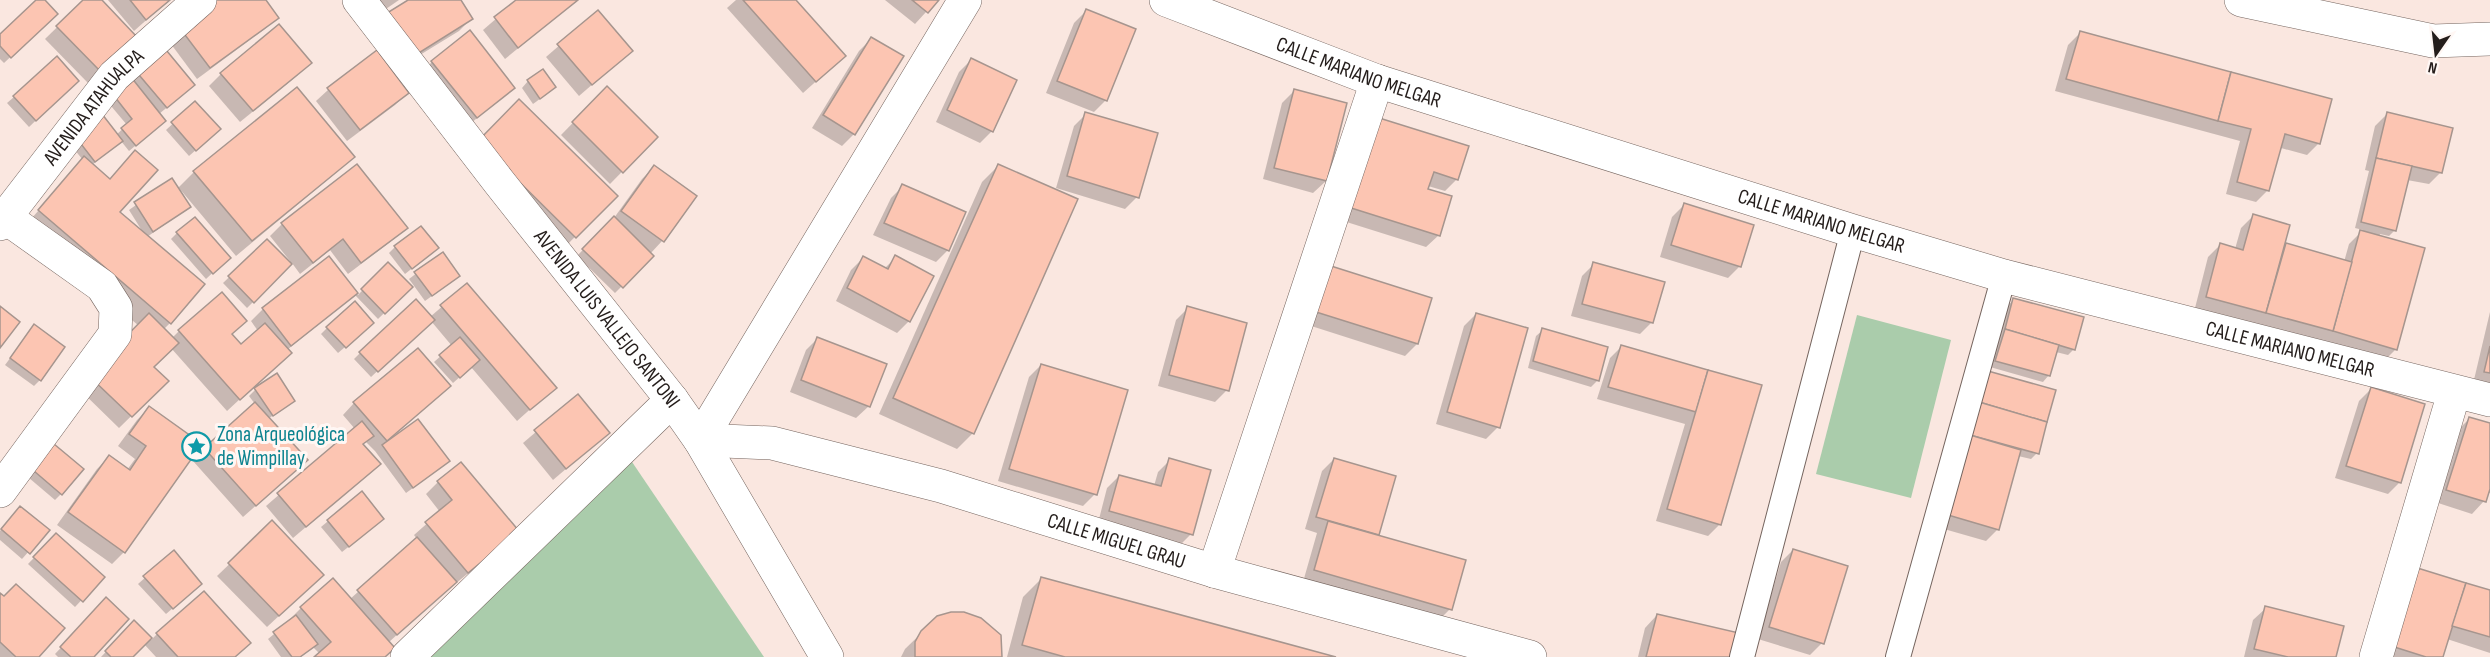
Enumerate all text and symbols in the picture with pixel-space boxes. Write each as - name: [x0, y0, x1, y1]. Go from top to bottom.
- north arrow: [2406, 24, 2466, 84]
- street label: CALLE MARIANO MELGAR: [1273, 31, 1445, 113]
- street label: AVENIDA ATAHUALPA: [37, 43, 149, 171]
- text: N: [2426, 57, 2439, 77]
- street label: CALLE MARIANO MELGAR: [1735, 183, 1908, 258]
- street label: AVENIDA LUIS VALLEJO SANTONI: [528, 224, 686, 412]
- street label: CALLE MARIANO MELGAR: [2203, 315, 2378, 383]
- place label: Zona Arqueológica de Wimpillay: [217, 422, 345, 471]
- place icon: Zona Arqueológica de Wimpillay: [180, 430, 212, 462]
- street label: CALLE MIGUEL GRAU: [1044, 507, 1189, 574]

